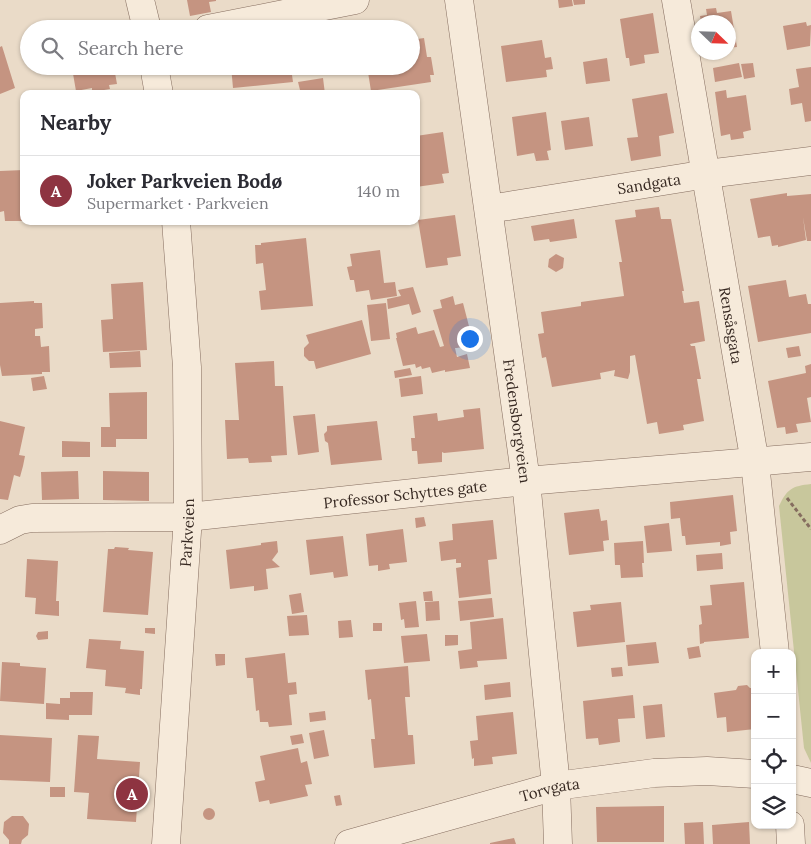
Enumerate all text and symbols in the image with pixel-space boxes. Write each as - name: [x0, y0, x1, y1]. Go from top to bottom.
- north arrow: [691, 15, 736, 60]
- search box: [20, 20, 420, 75]
- icon: search: [38, 34, 66, 62]
- text: Search here: [78, 36, 184, 60]
- text: Nearby: [40, 109, 111, 136]
- text: Joker Parkveien Bodø: [87, 169, 282, 193]
- street label: Sandgata: [616, 169, 682, 198]
- text: A: [51, 181, 61, 201]
- text: 140 m: [357, 181, 400, 201]
- text: Supermarket · Parkveien: [87, 193, 269, 213]
- street label: Rensåsgata: [716, 285, 747, 365]
- your location: [457, 326, 483, 352]
- street label: Fredensborgveien: [500, 358, 536, 484]
- street label: Professor Schyttes gate: [322, 476, 488, 512]
- street label: Parkveien: [175, 498, 198, 567]
- map controls: [751, 649, 796, 829]
- button: +: [751, 649, 796, 694]
- button: −: [751, 694, 796, 739]
- button: locate: [751, 739, 796, 784]
- street label: Torvgata: [517, 773, 581, 805]
- pin: A: [116, 775, 148, 813]
- button: layers: [751, 784, 796, 829]

